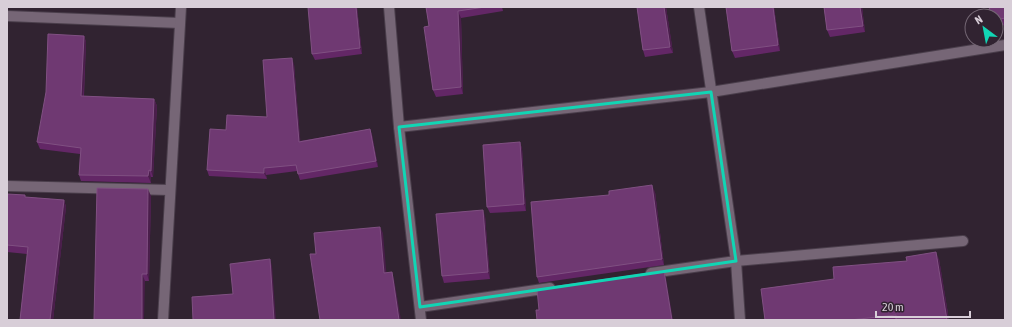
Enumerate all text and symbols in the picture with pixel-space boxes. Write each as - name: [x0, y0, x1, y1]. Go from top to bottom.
- north arrow: [964, 8, 1004, 48]
- text: N: [973, 13, 985, 26]
- scale bar: [876, 293, 970, 319]
- text: 20 m: [882, 300, 904, 314]

